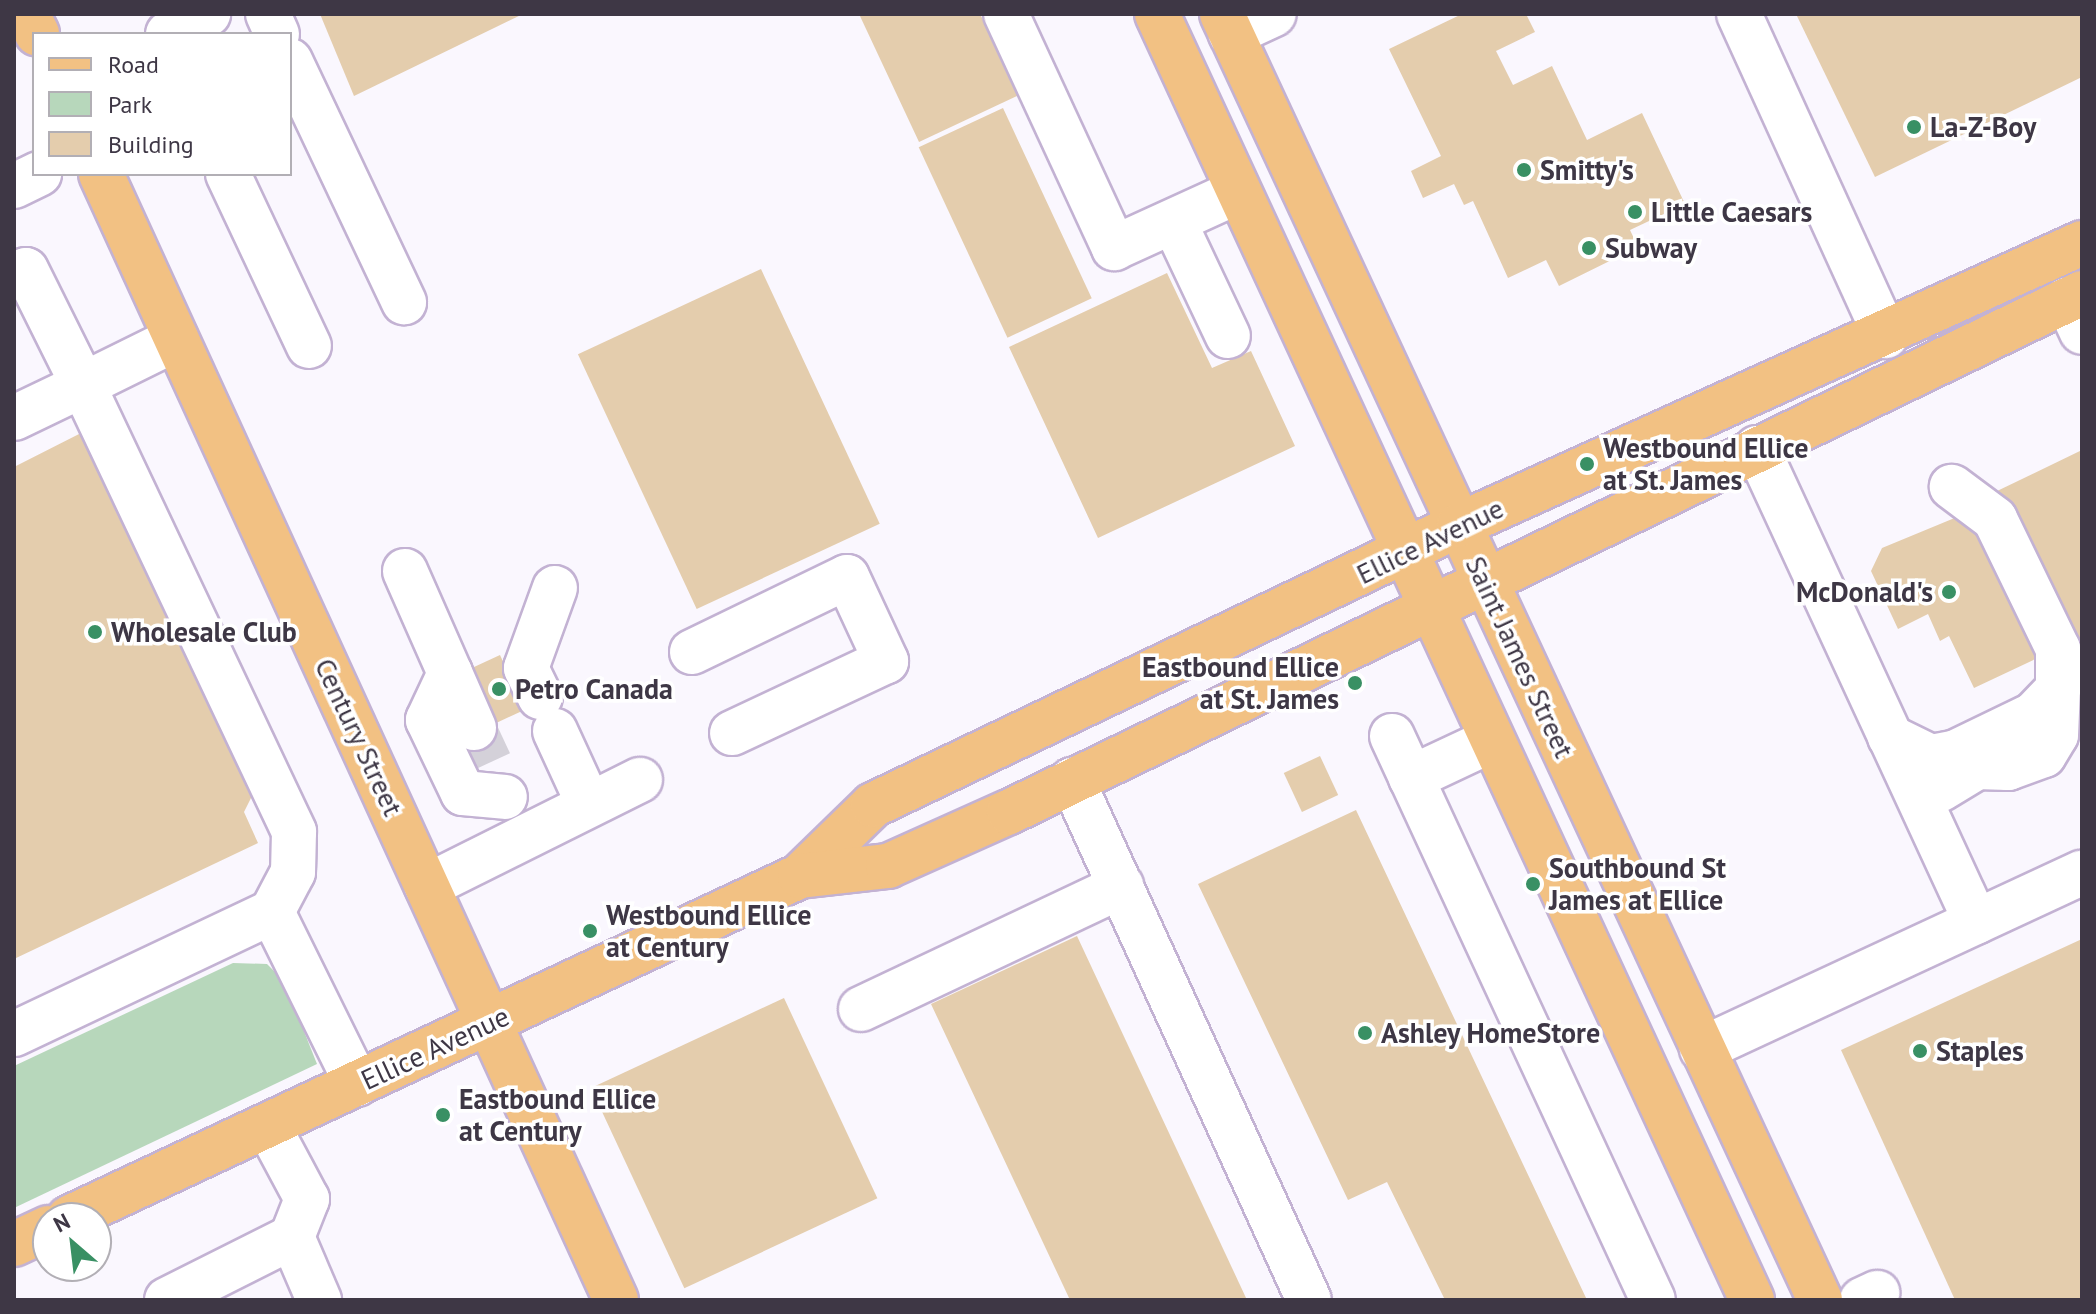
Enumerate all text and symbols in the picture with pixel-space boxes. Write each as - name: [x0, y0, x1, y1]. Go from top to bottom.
- legend: [32, 32, 292, 176]
- text: Road: [108, 49, 159, 80]
- text: Park: [108, 89, 152, 120]
- place label: La-Z-Boy: [1930, 110, 2036, 144]
- marker: La-Z-Boy: [1905, 118, 1923, 136]
- text: Building: [108, 129, 194, 160]
- place label: Smitty's: [1540, 153, 1634, 187]
- marker: Smitty's: [1515, 161, 1533, 179]
- place label: Little Caesars: [1651, 195, 1813, 229]
- marker: Little Caesars: [1626, 203, 1644, 221]
- place label: Subway: [1605, 231, 1697, 265]
- marker: Subway: [1580, 239, 1598, 257]
- place label: Westbound Ellice at St. James: [1603, 431, 1808, 497]
- marker: Westbound Ellice at St. James: [1578, 455, 1596, 473]
- street label: Ellice Avenue: [1351, 491, 1509, 591]
- street label: Saint James Street: [1459, 551, 1581, 763]
- place label: McDonald's: [1796, 575, 1933, 609]
- marker: McDonald's: [1940, 583, 1958, 601]
- place label: Wholesale Club: [111, 615, 297, 649]
- marker: Wholesale Club: [86, 623, 104, 641]
- place label: Eastbound Ellice at St. James: [1142, 650, 1339, 716]
- street label: Century Street: [308, 653, 410, 821]
- place label: Petro Canada: [515, 672, 673, 706]
- marker: Eastbound Ellice at St. James: [1346, 674, 1364, 692]
- marker: Petro Canada: [490, 680, 508, 698]
- place label: Southbound St James at Ellice: [1549, 851, 1726, 917]
- marker: Southbound St James at Ellice: [1524, 875, 1542, 893]
- place label: Westbound Ellice at Century: [606, 898, 811, 964]
- marker: Westbound Ellice at Century: [581, 922, 599, 940]
- street label: Ellice Avenue: [355, 999, 515, 1097]
- place label: Ashley HomeStore: [1381, 1016, 1601, 1050]
- marker: Ashley HomeStore: [1356, 1024, 1374, 1042]
- place label: Staples: [1936, 1034, 2024, 1068]
- marker: Staples: [1911, 1042, 1929, 1060]
- place label: Eastbound Ellice at Century: [459, 1082, 656, 1148]
- marker: Eastbound Ellice at Century: [434, 1106, 452, 1124]
- north arrow: [32, 1202, 112, 1282]
- text: N: [49, 1207, 75, 1238]

